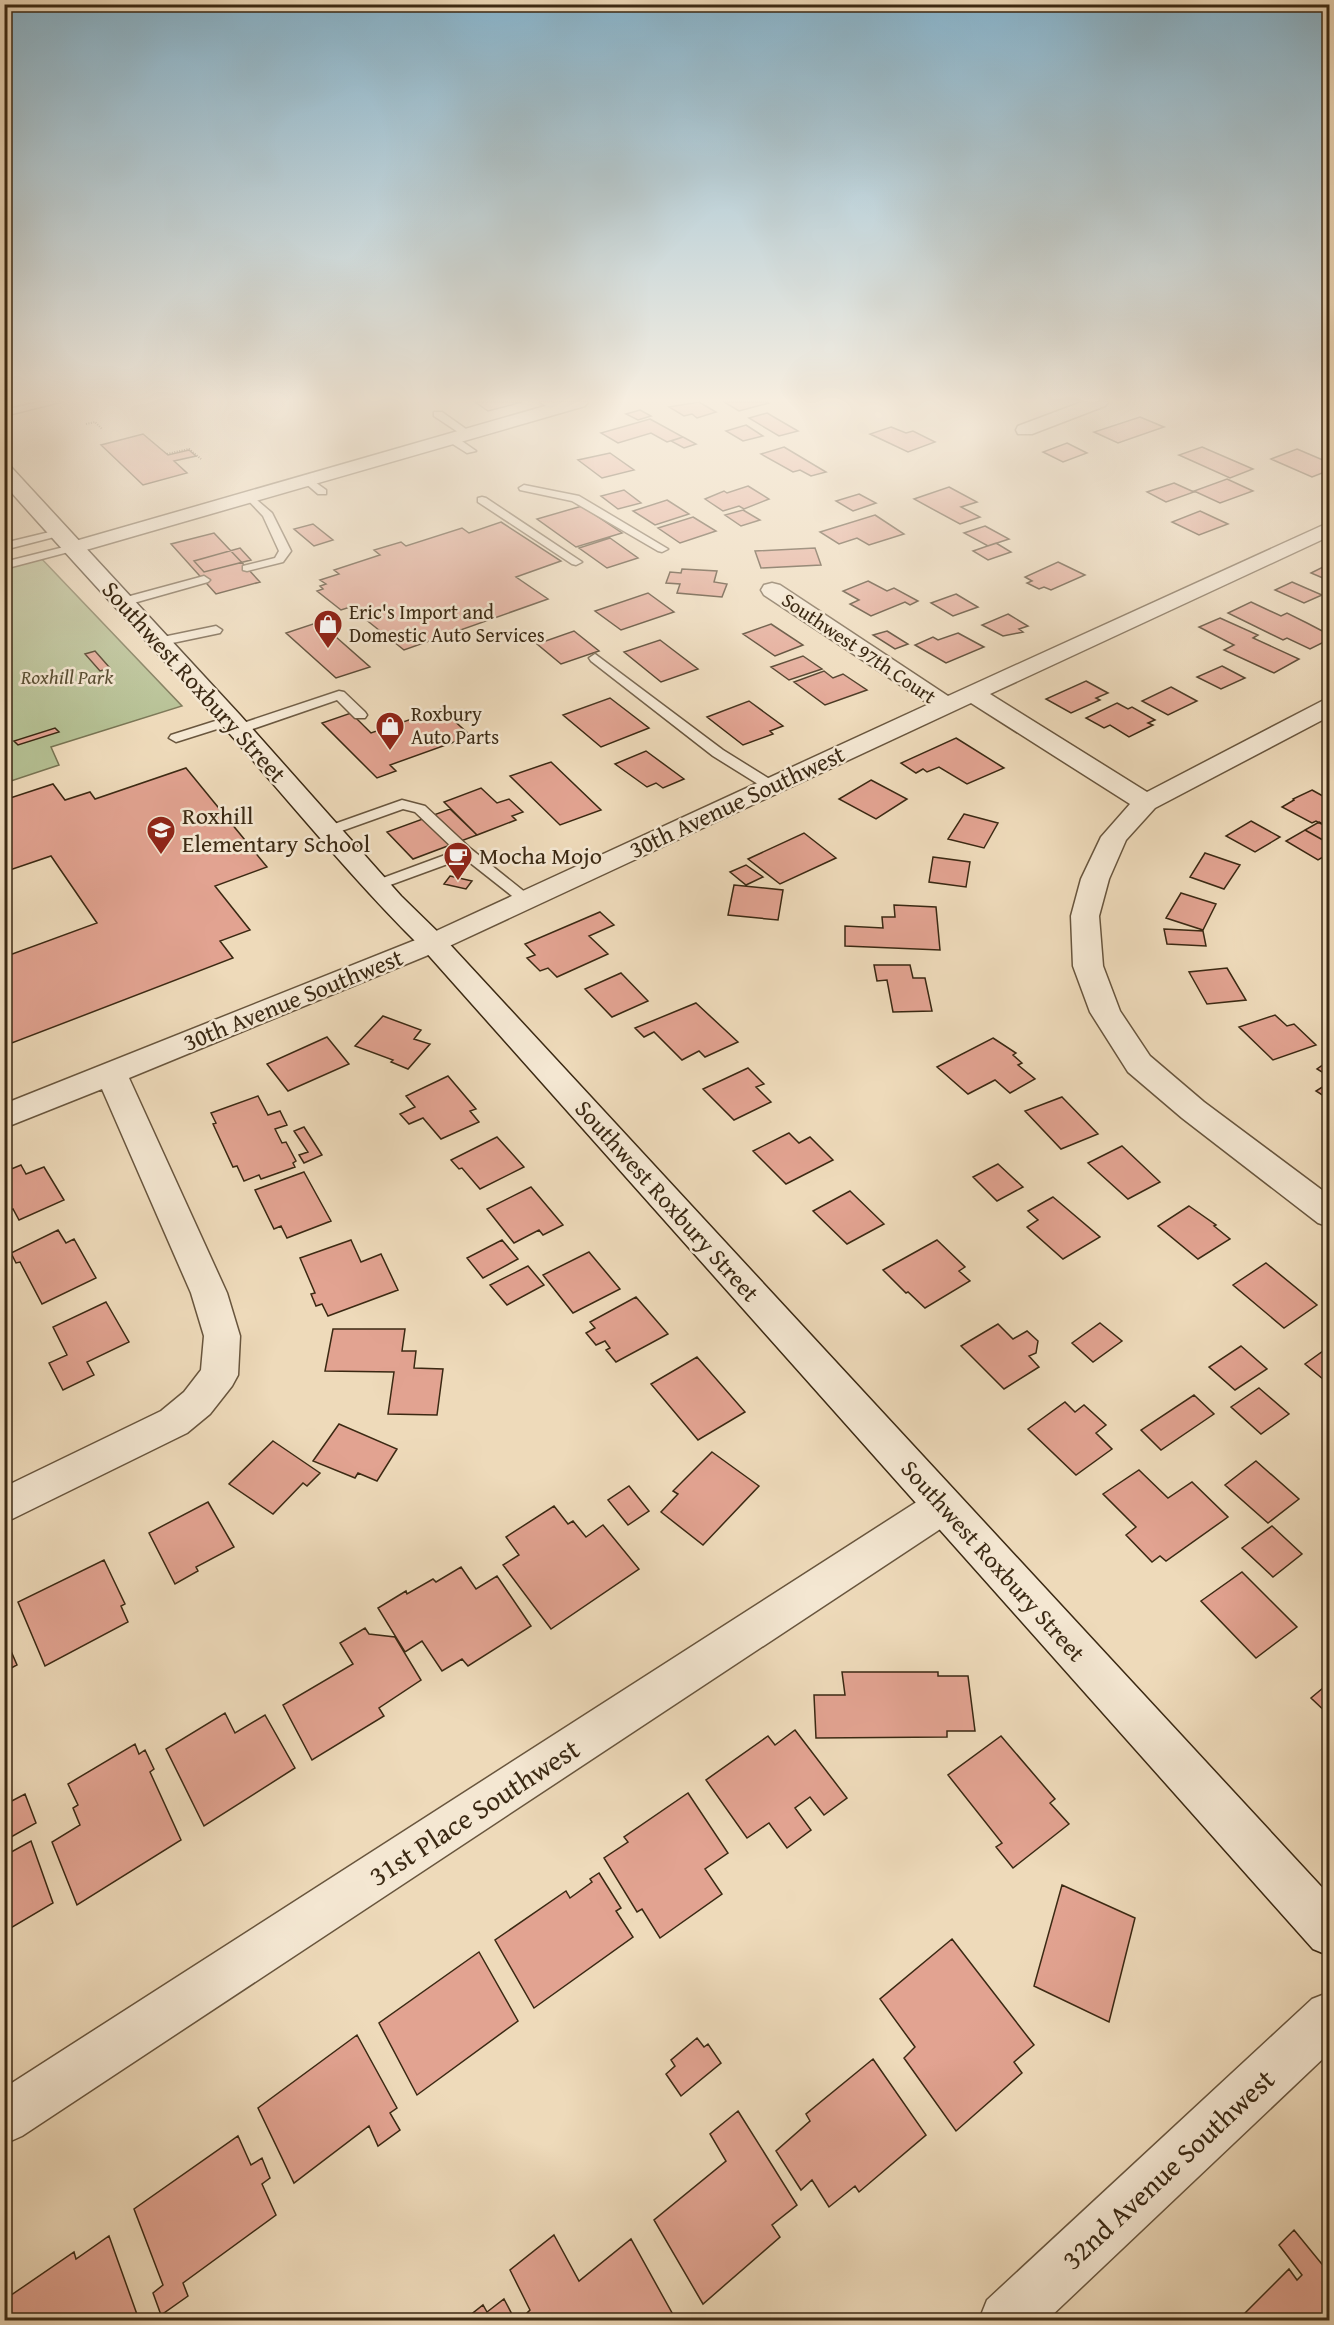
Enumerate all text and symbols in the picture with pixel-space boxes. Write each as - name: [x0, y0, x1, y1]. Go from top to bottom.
- street label: Southwest Roxbury Street: [94, 573, 295, 791]
- street label: Southwest 97th Court: [776, 585, 942, 710]
- place label: Eric's Import and Domestic Auto Services: [349, 597, 545, 649]
- shop icon: Eric's Import and Domestic Auto Services: [312, 608, 344, 650]
- park label: Roxhill Park: [20, 662, 114, 691]
- place label: Roxbury Auto Parts: [411, 699, 499, 751]
- shop icon: Roxbury Auto Parts: [374, 710, 406, 752]
- street label: 30th Avenue Southwest: [623, 736, 851, 867]
- place label: Roxhill Elementary School: [182, 798, 370, 861]
- school or university icon: Roxhill Elementary School: [145, 814, 177, 856]
- place label: Mocha Mojo: [479, 838, 602, 873]
- cafe icon: Mocha Mojo: [442, 840, 474, 882]
- street label: 30th Avenue Southwest: [178, 939, 408, 1060]
- street label: Southwest Roxbury Street: [567, 1092, 768, 1310]
- street label: Southwest Roxbury Street: [893, 1452, 1094, 1670]
- street label: 31st Place Southwest: [360, 1728, 587, 1895]
- street label: 32nd Avenue Southwest: [1052, 2059, 1283, 2278]

